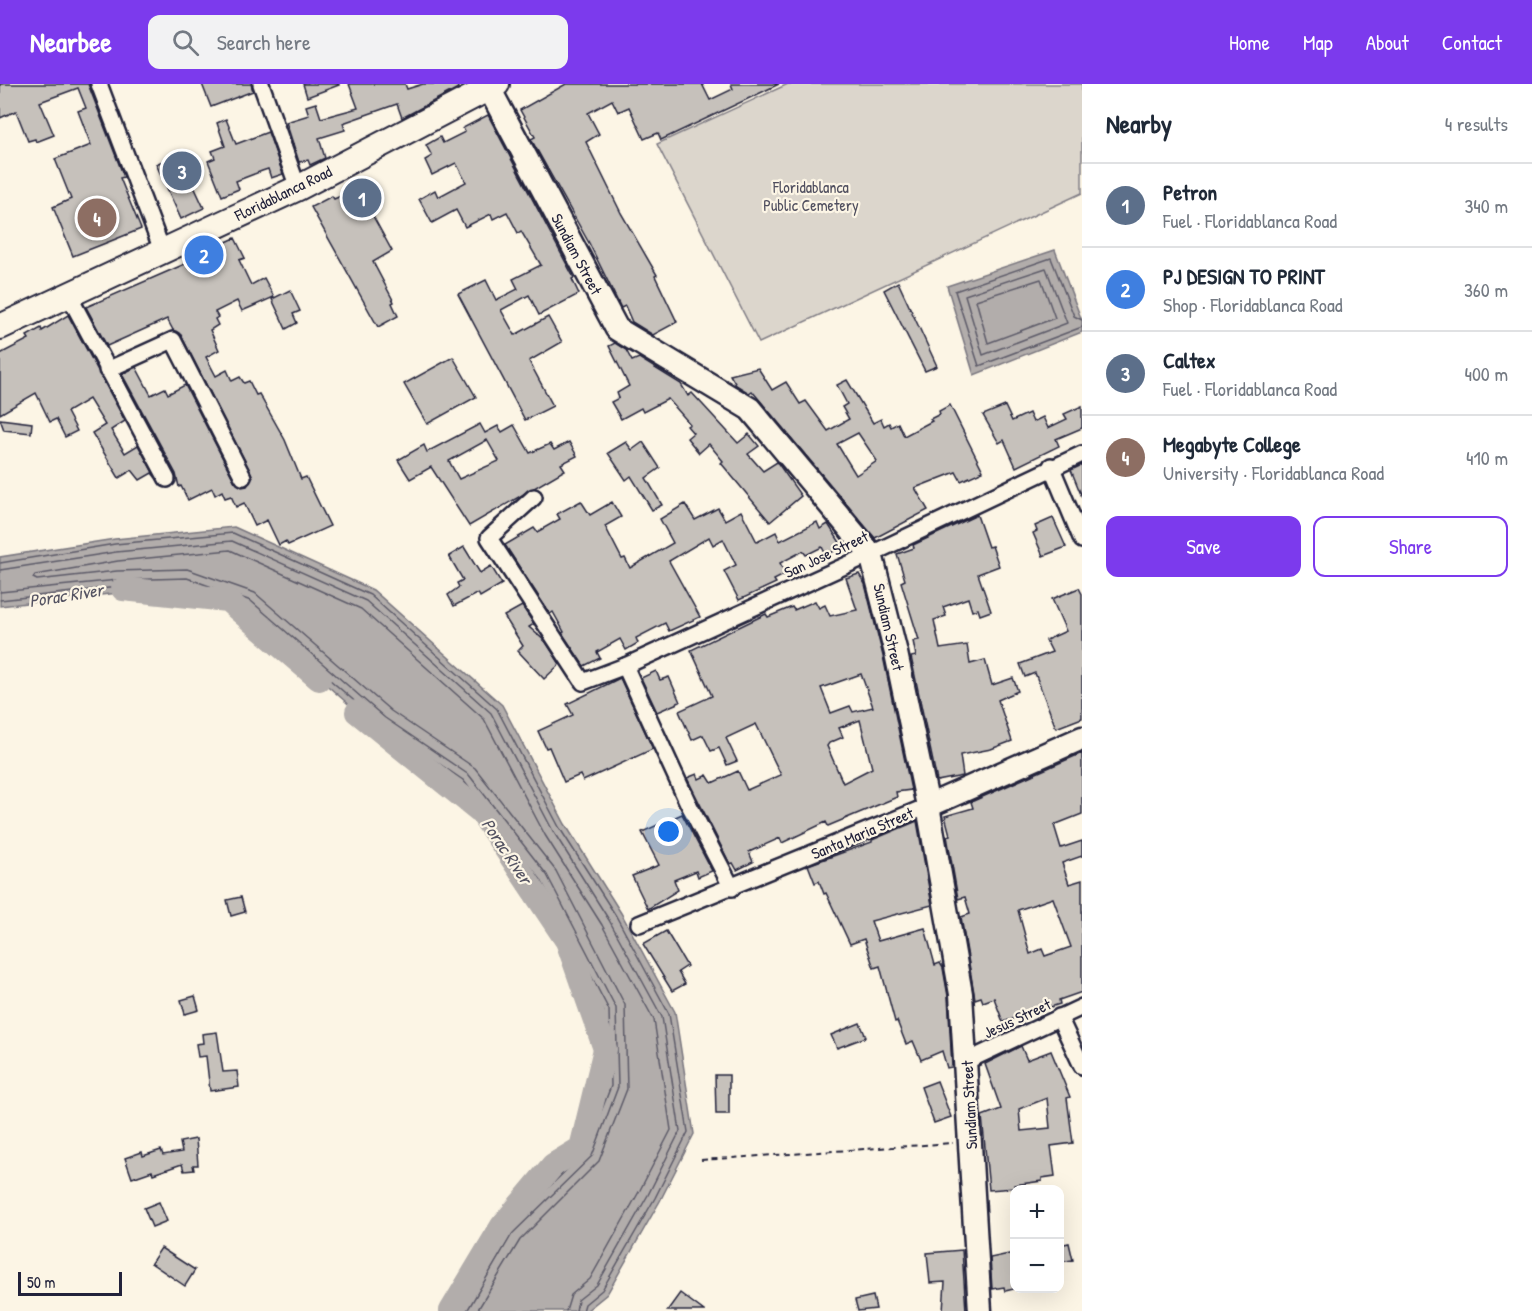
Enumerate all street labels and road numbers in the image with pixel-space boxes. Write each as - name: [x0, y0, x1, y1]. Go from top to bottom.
- street label: Floridablanca Road: [230, 160, 335, 226]
- street label: Sundiam Street: [546, 210, 608, 299]
- street label: San Jose Street: [780, 525, 872, 583]
- street label: Sundiam Street: [868, 581, 910, 673]
- street label: Santa Maria Street: [808, 801, 917, 864]
- street label: Jesus Street: [980, 993, 1055, 1043]
- street label: Sundiam Street: [956, 1060, 982, 1150]

